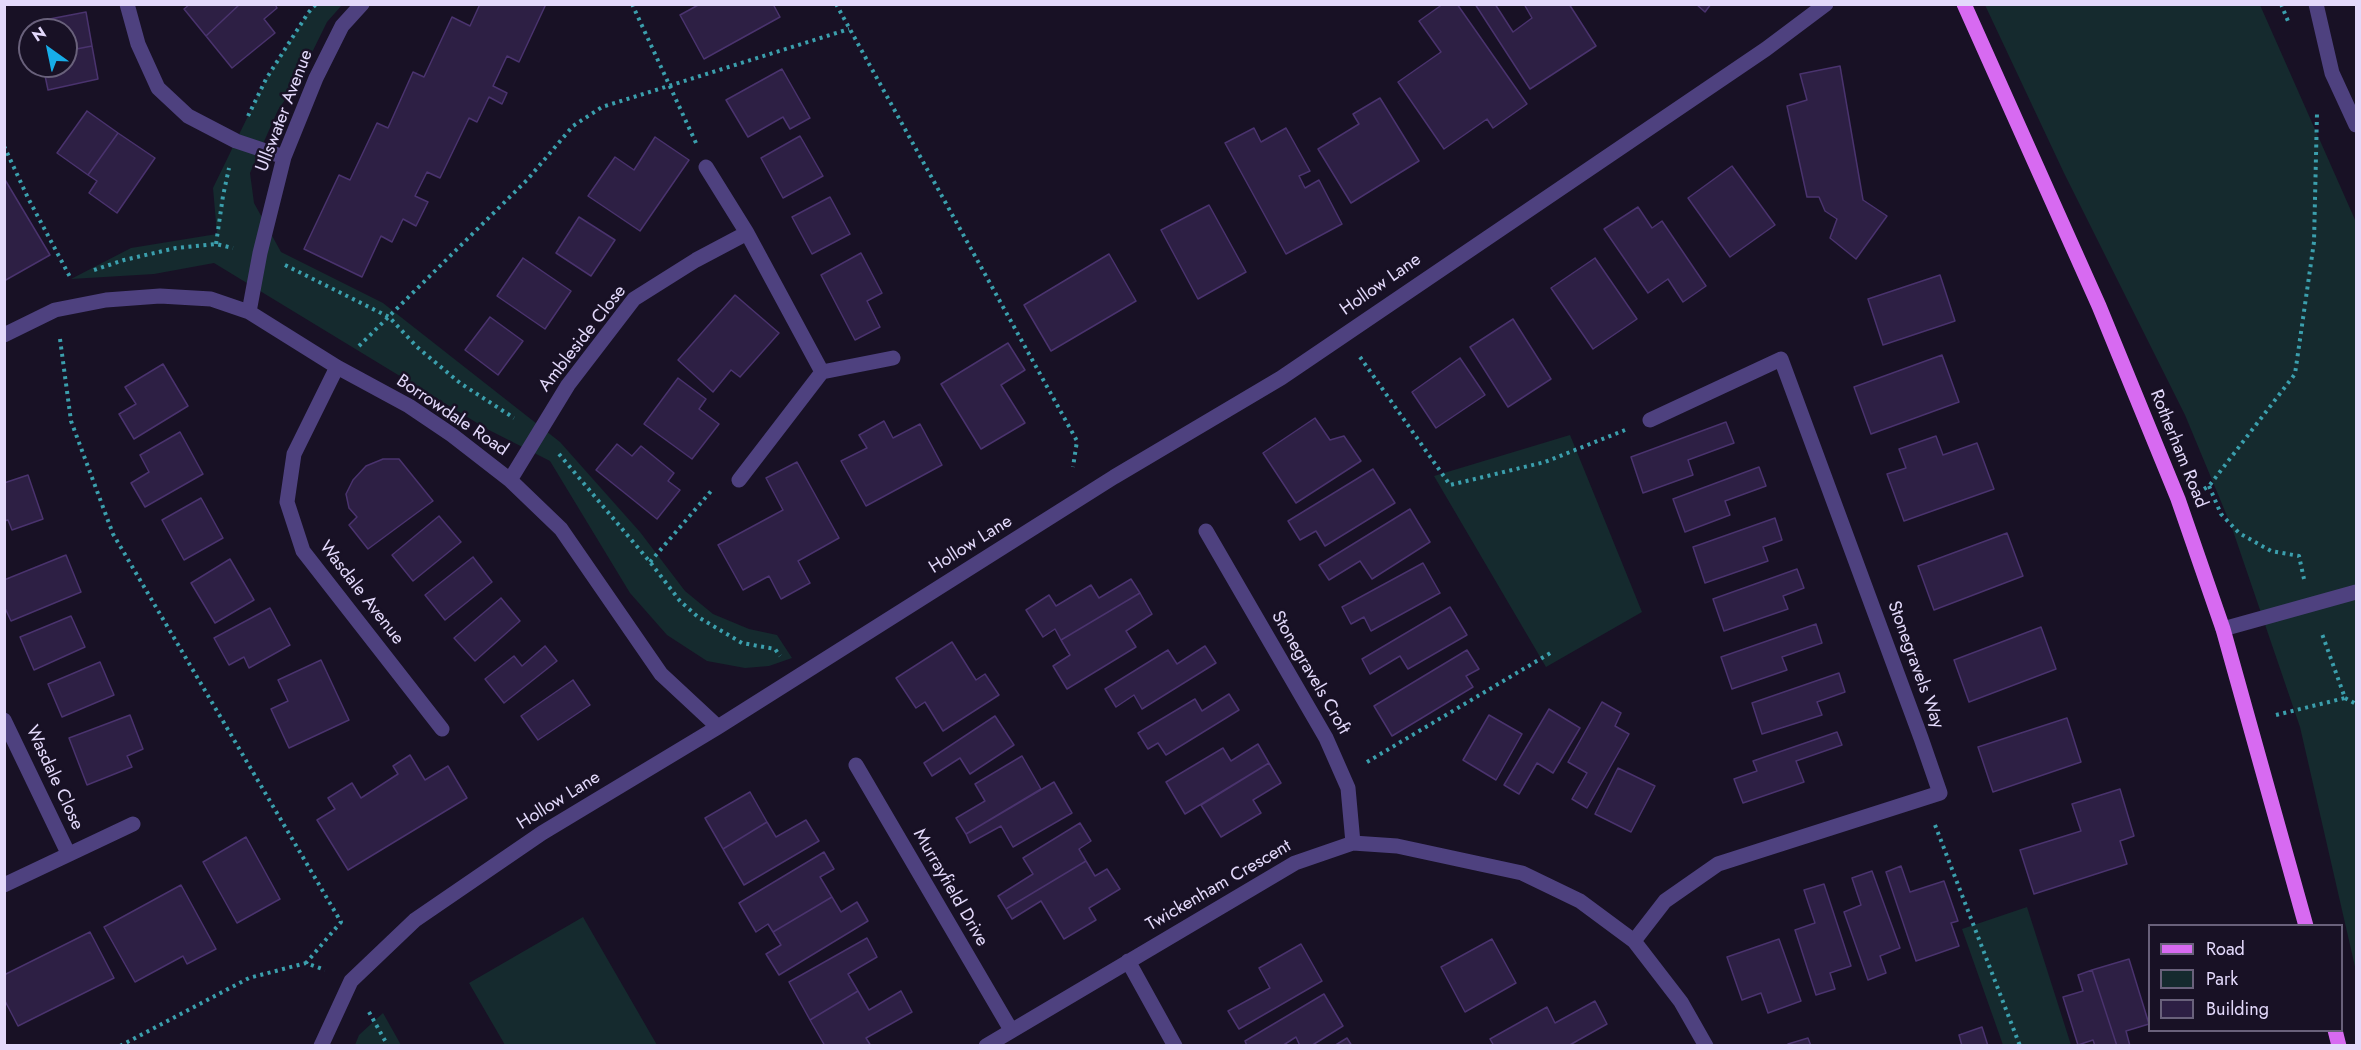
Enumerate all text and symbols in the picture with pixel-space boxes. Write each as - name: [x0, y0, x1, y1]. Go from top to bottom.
- north arrow: [18, 18, 78, 78]
- text: N: [27, 21, 51, 47]
- street label: Ullswater Avenue: [252, 47, 318, 175]
- street label: Hollow Lane: [1336, 249, 1426, 321]
- street label: Ambleside Close: [535, 281, 631, 397]
- street label: Borrowdale Road: [392, 371, 512, 461]
- street label: Rotherham Road: [2144, 387, 2212, 511]
- street label: Hollow Lane: [926, 511, 1016, 579]
- street label: Wasdale Avenue: [314, 537, 408, 649]
- street label: Stonegravels Way: [1882, 598, 1948, 732]
- street label: Stonegravels Croft: [1266, 607, 1354, 739]
- street label: Wasdale Close: [20, 722, 88, 834]
- street label: Hollow Lane: [514, 767, 604, 835]
- street label: Murrayfield Drive: [908, 826, 992, 950]
- street label: Twickenham Crescent: [1143, 836, 1295, 936]
- legend: [2148, 924, 2343, 1032]
- text: Road: [2206, 936, 2245, 962]
- text: Park: [2206, 966, 2238, 992]
- text: Building: [2206, 996, 2269, 1022]

